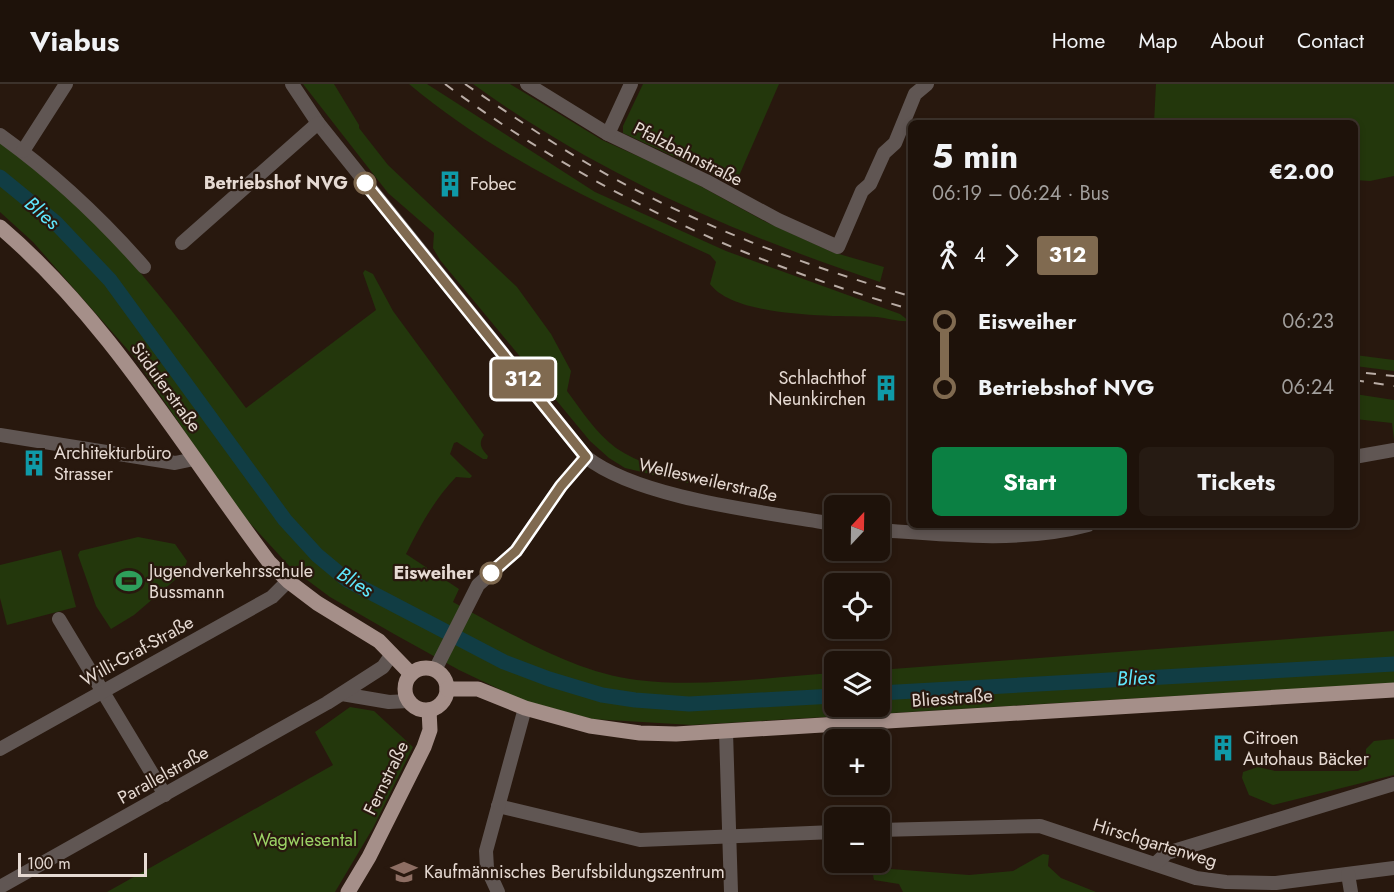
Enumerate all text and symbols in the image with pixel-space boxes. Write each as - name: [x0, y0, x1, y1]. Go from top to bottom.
- text: Viabus: [30, 21, 120, 62]
- text: Home: [1052, 26, 1105, 56]
- text: Map: [1138, 26, 1178, 56]
- text: About: [1211, 26, 1264, 56]
- text: Contact: [1297, 26, 1364, 56]
- street label: Pfalzbahnstraße: [629, 115, 747, 193]
- text: 5 min: [932, 133, 1018, 180]
- text: €2.00: [1269, 155, 1334, 187]
- building icon: Fobec: [435, 169, 465, 199]
- place label: Betriebshof NVG: [204, 170, 348, 196]
- place label: Fobec: [470, 171, 516, 197]
- marker: Betriebshof NVG: [354, 172, 376, 194]
- text: 06:19 – 06:24 · Bus: [932, 179, 1109, 208]
- water label: Blies: [18, 190, 66, 237]
- icon: walk: [932, 239, 965, 272]
- icon: forward: [995, 239, 1028, 272]
- text: 312: [1049, 240, 1086, 270]
- text: 4: [974, 241, 986, 270]
- text: Eisweiher: [978, 305, 1077, 337]
- text: 06:23: [1282, 307, 1334, 336]
- street label: Süduferstraße: [124, 337, 208, 437]
- line badge: 312: [488, 360, 558, 398]
- text: 312: [504, 364, 542, 394]
- place label: Schlachthof Neunkirchen: [769, 365, 867, 412]
- text: Betriebshof NVG: [978, 371, 1154, 403]
- building icon: Schlachthof Neunkirchen: [871, 373, 901, 403]
- text: 06:24: [1281, 373, 1334, 402]
- place label: Architekturbüro Strasser: [54, 440, 172, 487]
- button: Start: [932, 447, 1127, 516]
- button: Tickets: [1139, 447, 1334, 516]
- building icon: Architekturbüro Strasser: [19, 448, 49, 478]
- street label: Wellesweilerstraße: [636, 451, 780, 509]
- north arrow: [824, 495, 890, 561]
- map controls: [824, 495, 890, 873]
- place label: Jugendverkehrsschule Bussmann: [147, 558, 313, 605]
- water label: Blies: [331, 560, 379, 604]
- place label: Eisweiher: [393, 560, 475, 586]
- marker: Eisweiher: [480, 562, 502, 584]
- sports icon: Jugendverkehrsschule Bussmann: [114, 566, 144, 596]
- button: locate: [824, 573, 890, 639]
- street label: Willi-Graf-Straße: [76, 609, 198, 693]
- button: layers: [824, 651, 890, 717]
- water label: Blies: [1116, 663, 1156, 693]
- street label: Bliesstraße: [911, 682, 993, 714]
- place label: Citroen Autohaus Bäcker: [1243, 725, 1370, 772]
- button: +: [824, 729, 890, 795]
- building icon: Citroen Autohaus Bäcker: [1208, 733, 1238, 763]
- street label: Fernstraße: [357, 737, 415, 819]
- street label: Parallelstraße: [113, 739, 213, 811]
- button: −: [824, 807, 890, 873]
- street label: Hirschgartenweg: [1090, 812, 1220, 874]
- park label: Wagwiesental: [253, 827, 357, 853]
- scale bar: [18, 850, 147, 878]
- text: 100 m: [27, 852, 71, 875]
- school or university icon: Kaufmännisches Berufsbildungszentrum: [389, 857, 419, 887]
- place label: Kaufmännisches Berufsbildungszentrum: [424, 859, 725, 885]

